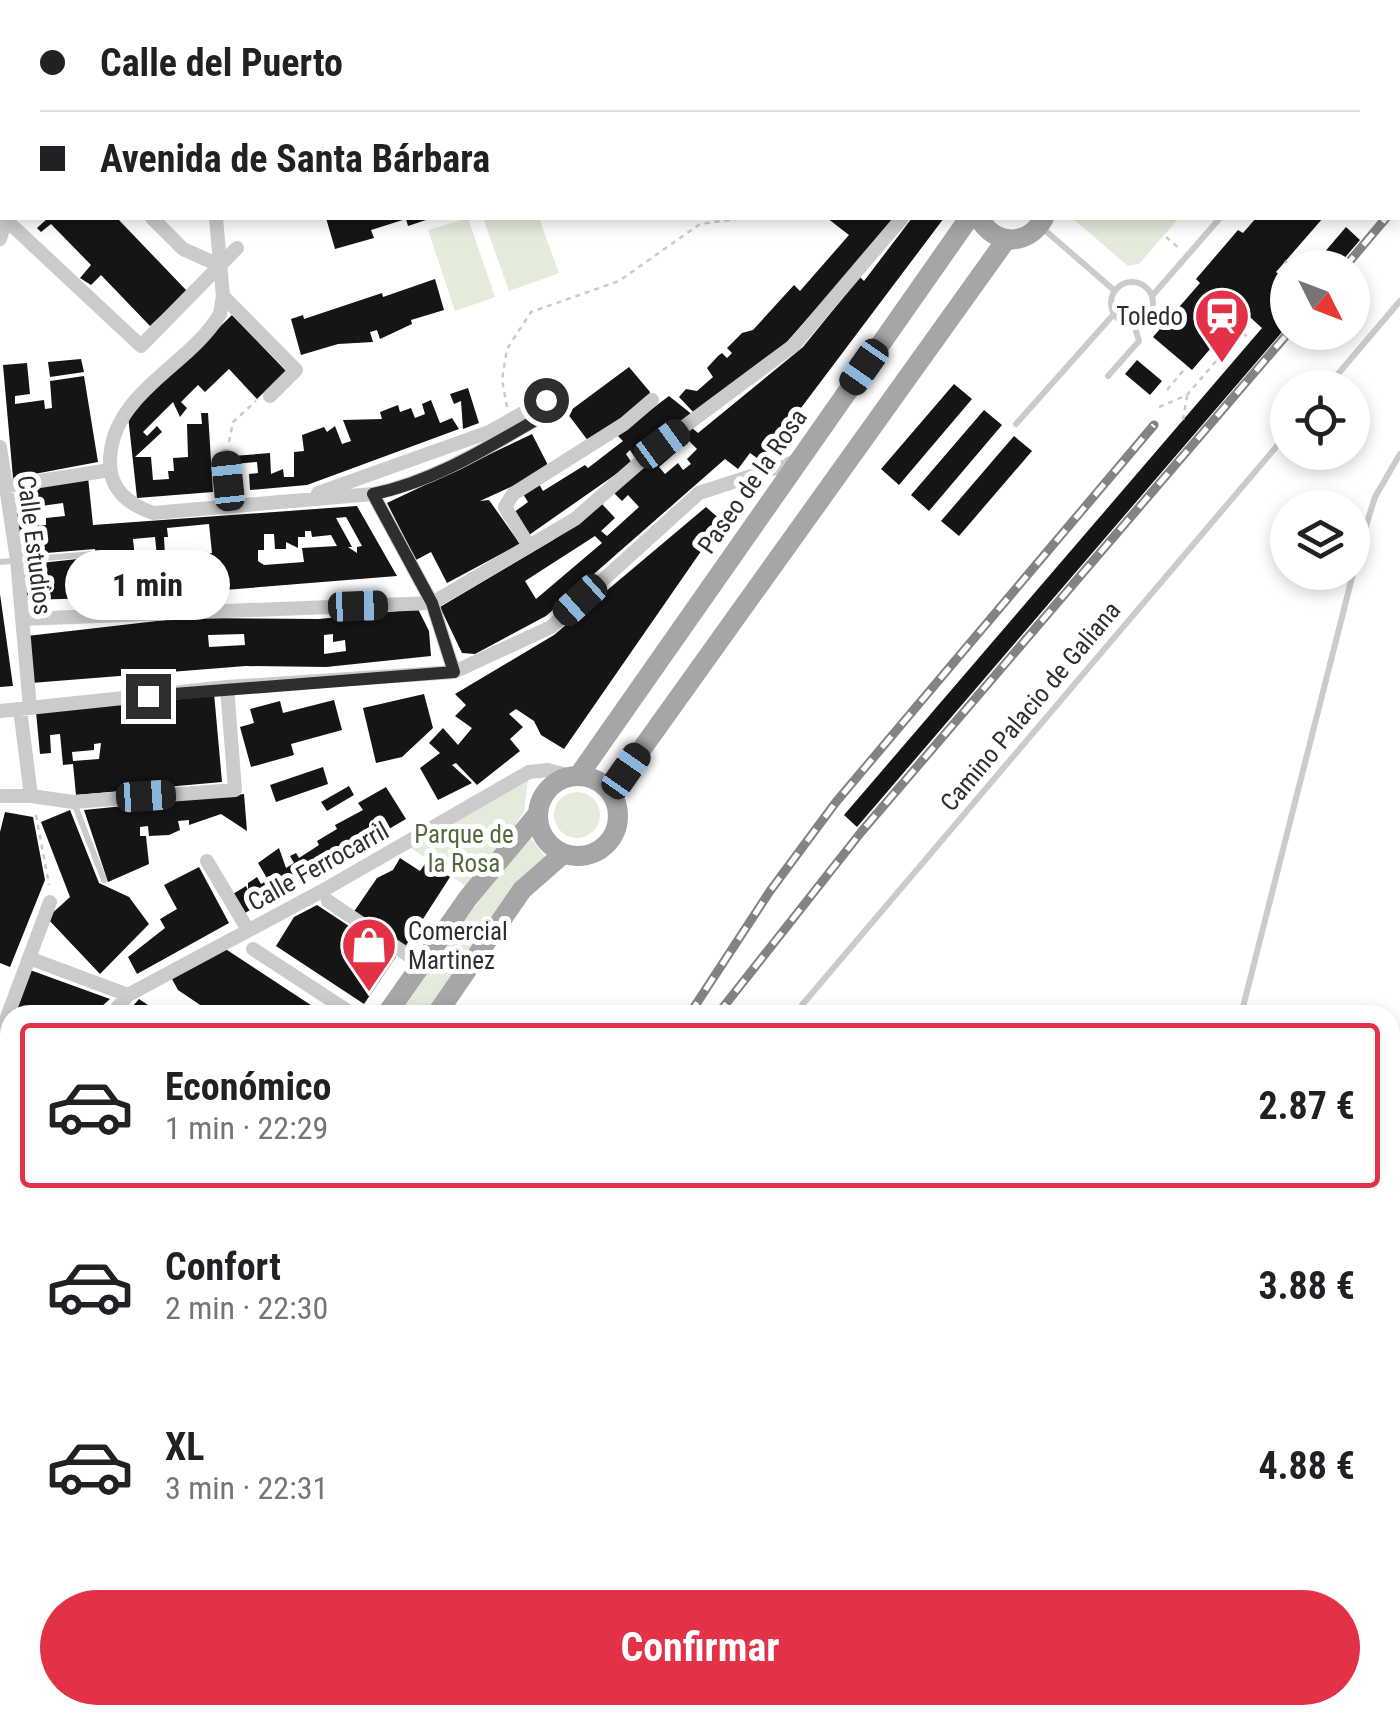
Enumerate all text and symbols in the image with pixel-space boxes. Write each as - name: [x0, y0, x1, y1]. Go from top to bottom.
- text: Calle del Puerto: [100, 41, 343, 85]
- text: Avenida de Santa Bárbara: [100, 137, 490, 181]
- north arrow: [1270, 250, 1370, 350]
- map controls: [1270, 250, 1370, 590]
- station icon: Toledo: [1192, 286, 1252, 365]
- place label: Toledo: [1116, 302, 1183, 331]
- car: [835, 334, 893, 400]
- button: locate: [1270, 370, 1370, 470]
- route start: [524, 378, 569, 423]
- street label: Paseo de la Rosa: [692, 404, 813, 559]
- car: [629, 414, 695, 474]
- car: [210, 450, 246, 512]
- street label: Calle Estudios: [12, 474, 57, 617]
- button: layers: [1270, 490, 1370, 590]
- callout: 1 min: [66, 551, 230, 621]
- text: 1 min: [112, 566, 183, 604]
- car: [548, 569, 612, 631]
- car: [327, 590, 389, 622]
- street label: Camino Palacio de Galiana: [934, 596, 1126, 817]
- route end: [126, 674, 171, 719]
- car: [597, 738, 655, 804]
- car: [115, 779, 177, 813]
- street label: Calle Ferrocarril: [243, 816, 394, 917]
- park label: Parque de la Rosa: [414, 820, 514, 878]
- shop icon: Comercial Martinez: [339, 915, 399, 994]
- place label: Comercial Martinez: [408, 917, 508, 975]
- icon: car: [45, 1061, 135, 1151]
- text: Económico: [165, 1065, 331, 1109]
- text: 2.87 €: [1258, 1084, 1355, 1128]
- text: 1 min · 22:29: [165, 1109, 328, 1147]
- icon: car: [45, 1241, 135, 1331]
- text: Confort: [165, 1245, 281, 1289]
- text: 3.88 €: [1258, 1264, 1355, 1308]
- text: 2 min · 22:30: [165, 1289, 328, 1327]
- icon: car: [45, 1421, 135, 1511]
- text: XL: [165, 1425, 204, 1469]
- text: 4.88 €: [1258, 1444, 1355, 1488]
- text: 3 min · 22:31: [165, 1469, 328, 1507]
- button: Confirmar: [40, 1590, 1360, 1705]

